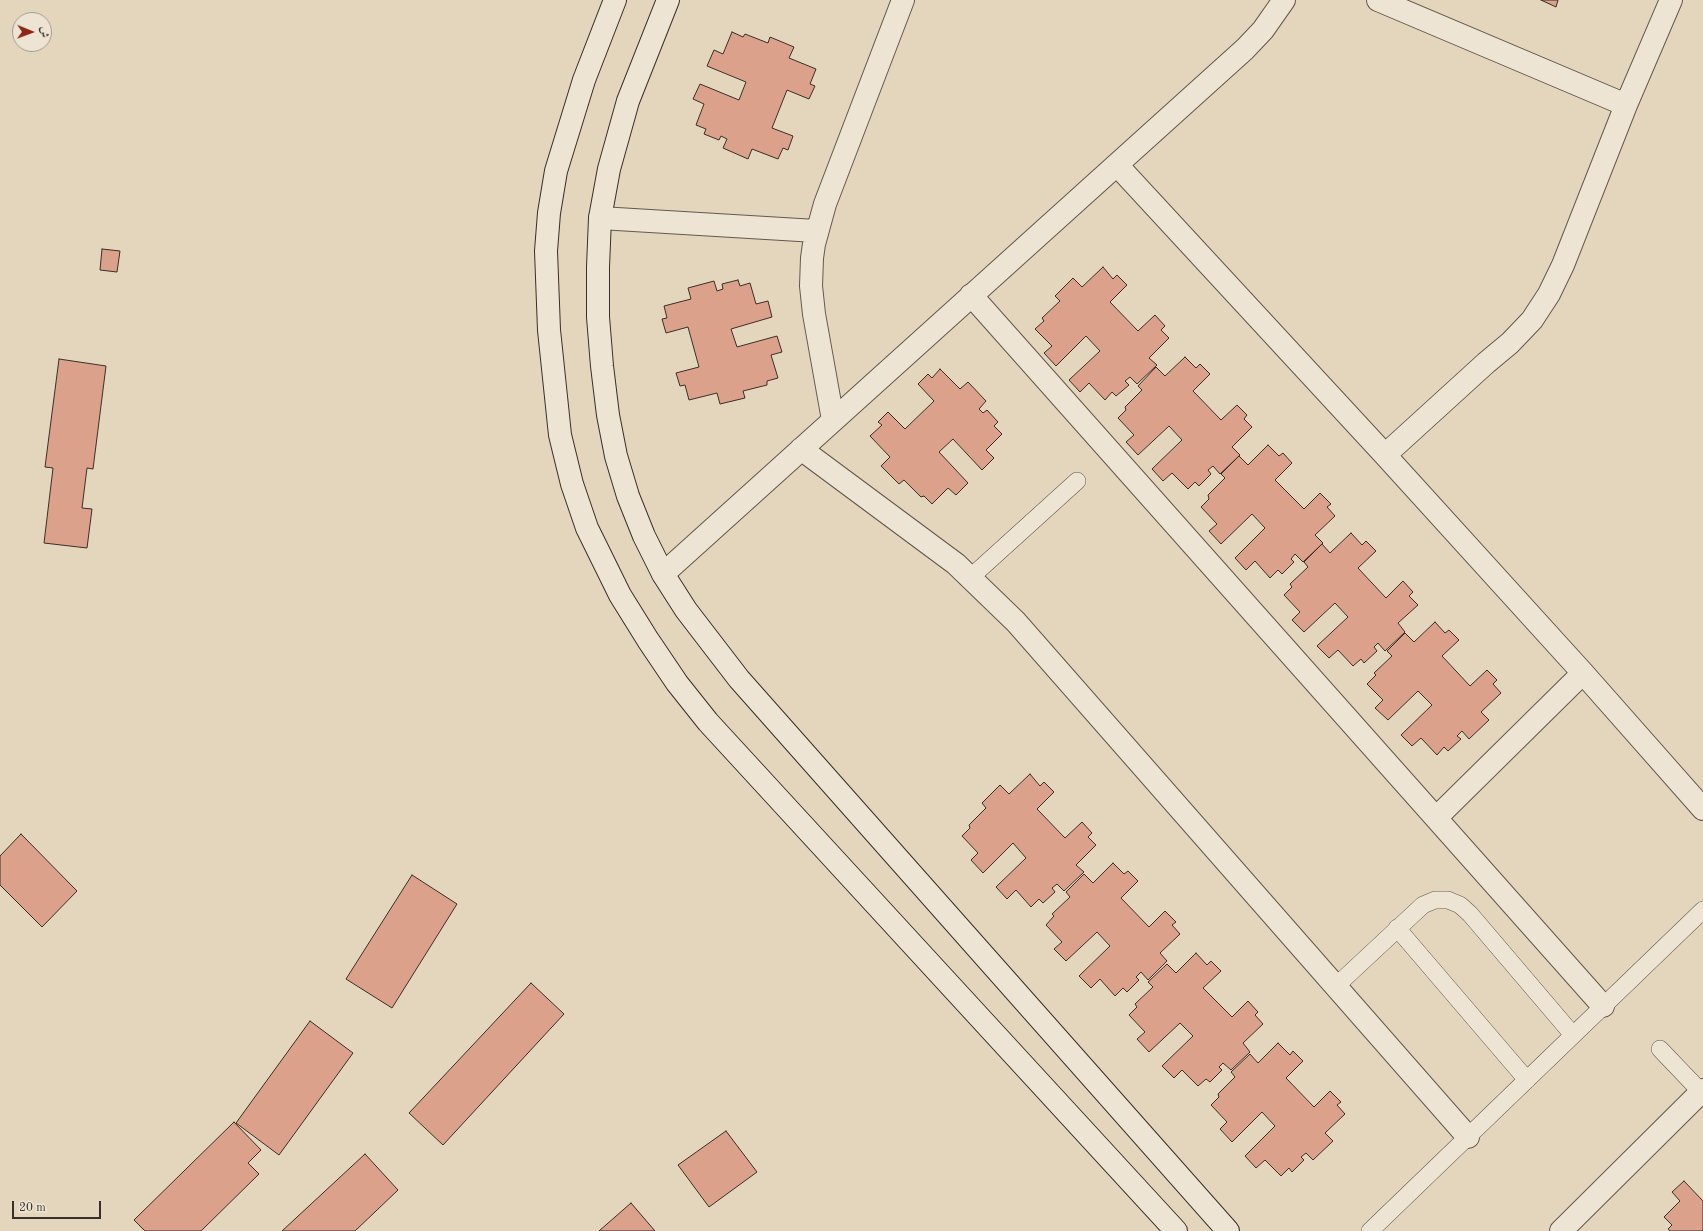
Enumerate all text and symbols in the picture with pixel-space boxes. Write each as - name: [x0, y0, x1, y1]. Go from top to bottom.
- north arrow: [12, 12, 52, 52]
- text: ش: [38, 27, 49, 38]
- scale bar: [14, 1193, 103, 1219]
- text: 20 m: [19, 1202, 46, 1214]

